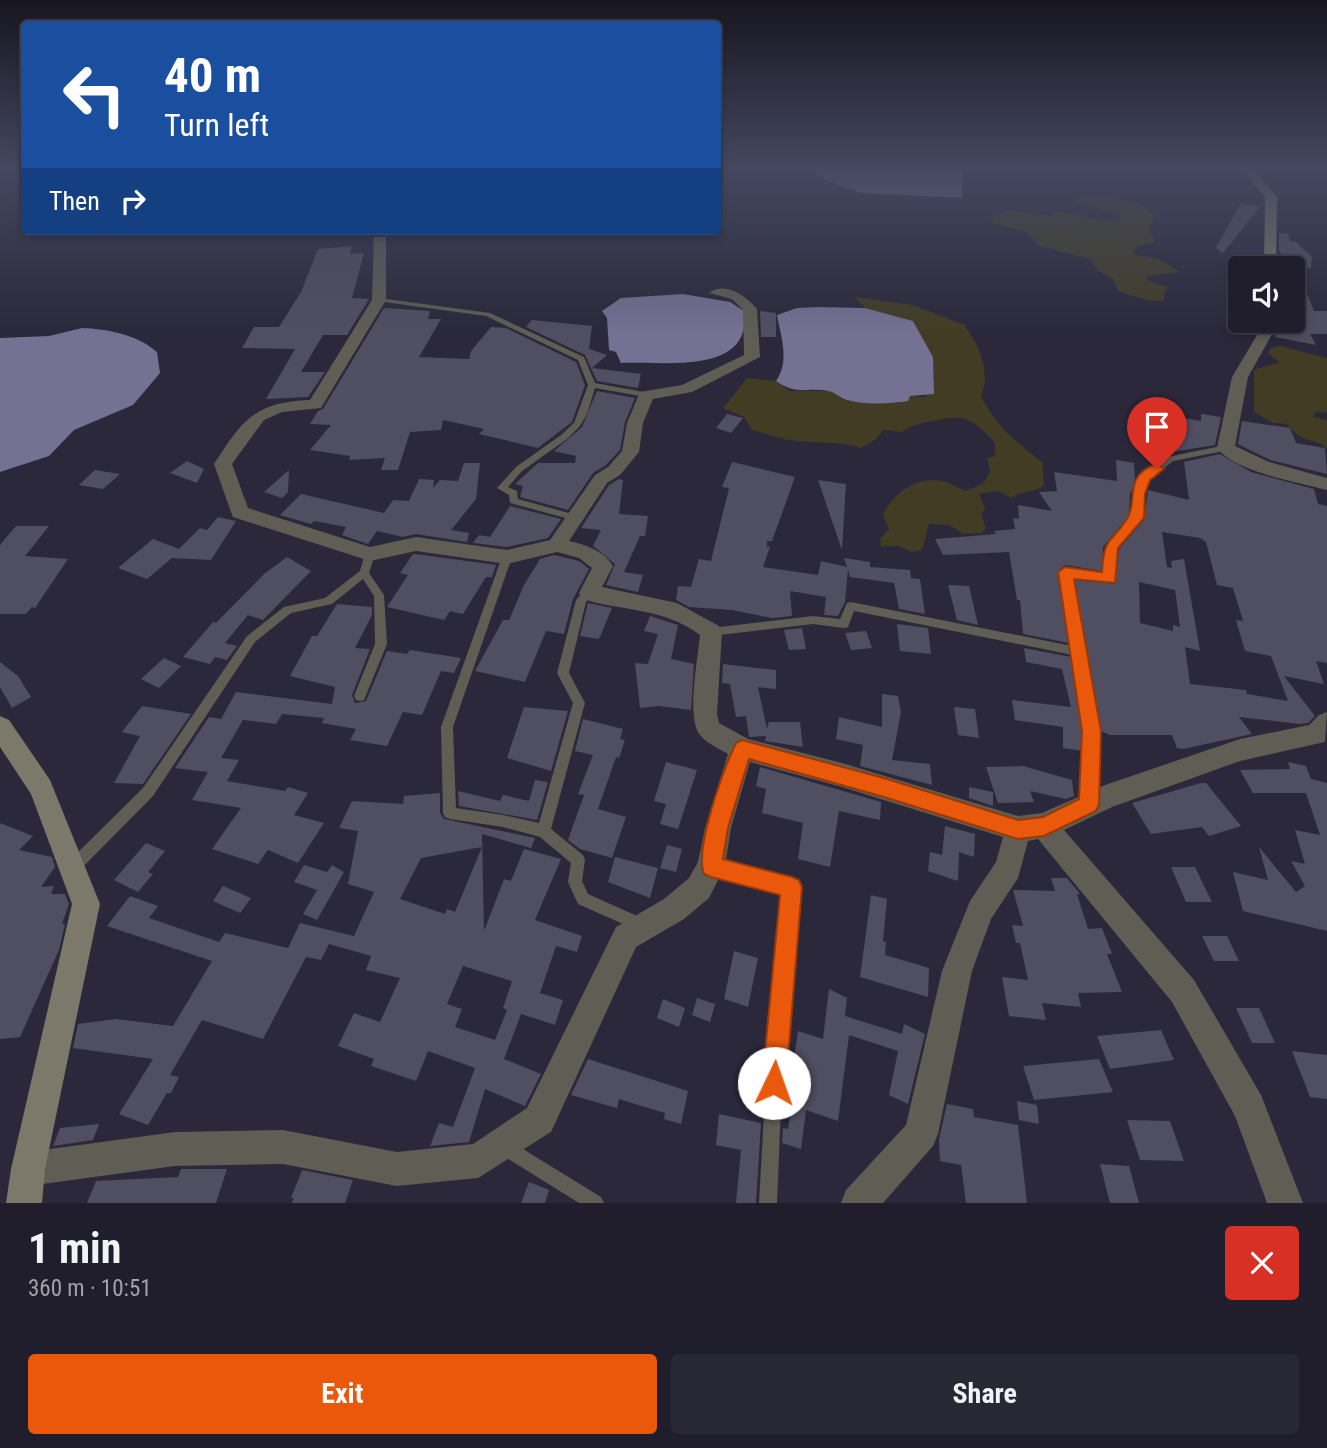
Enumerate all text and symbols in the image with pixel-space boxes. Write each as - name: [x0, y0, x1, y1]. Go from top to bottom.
- text: 40 m: [164, 47, 261, 104]
- icon: left: [49, 49, 140, 140]
- text: Turn left: [164, 106, 269, 144]
- icon: right: [114, 182, 152, 220]
- text: Then: [49, 186, 100, 216]
- map controls: [1228, 256, 1305, 333]
- button: sound: [1228, 256, 1305, 333]
- pin: [1127, 397, 1187, 469]
- icon: arrive: [1138, 408, 1176, 446]
- position arrow: [737, 1046, 811, 1120]
- text: 1 min: [28, 1224, 121, 1273]
- button: close: [1225, 1226, 1299, 1300]
- text: 360 m · 10:51: [28, 1275, 152, 1302]
- button: Exit: [28, 1354, 657, 1434]
- button: Share: [671, 1354, 1299, 1434]

